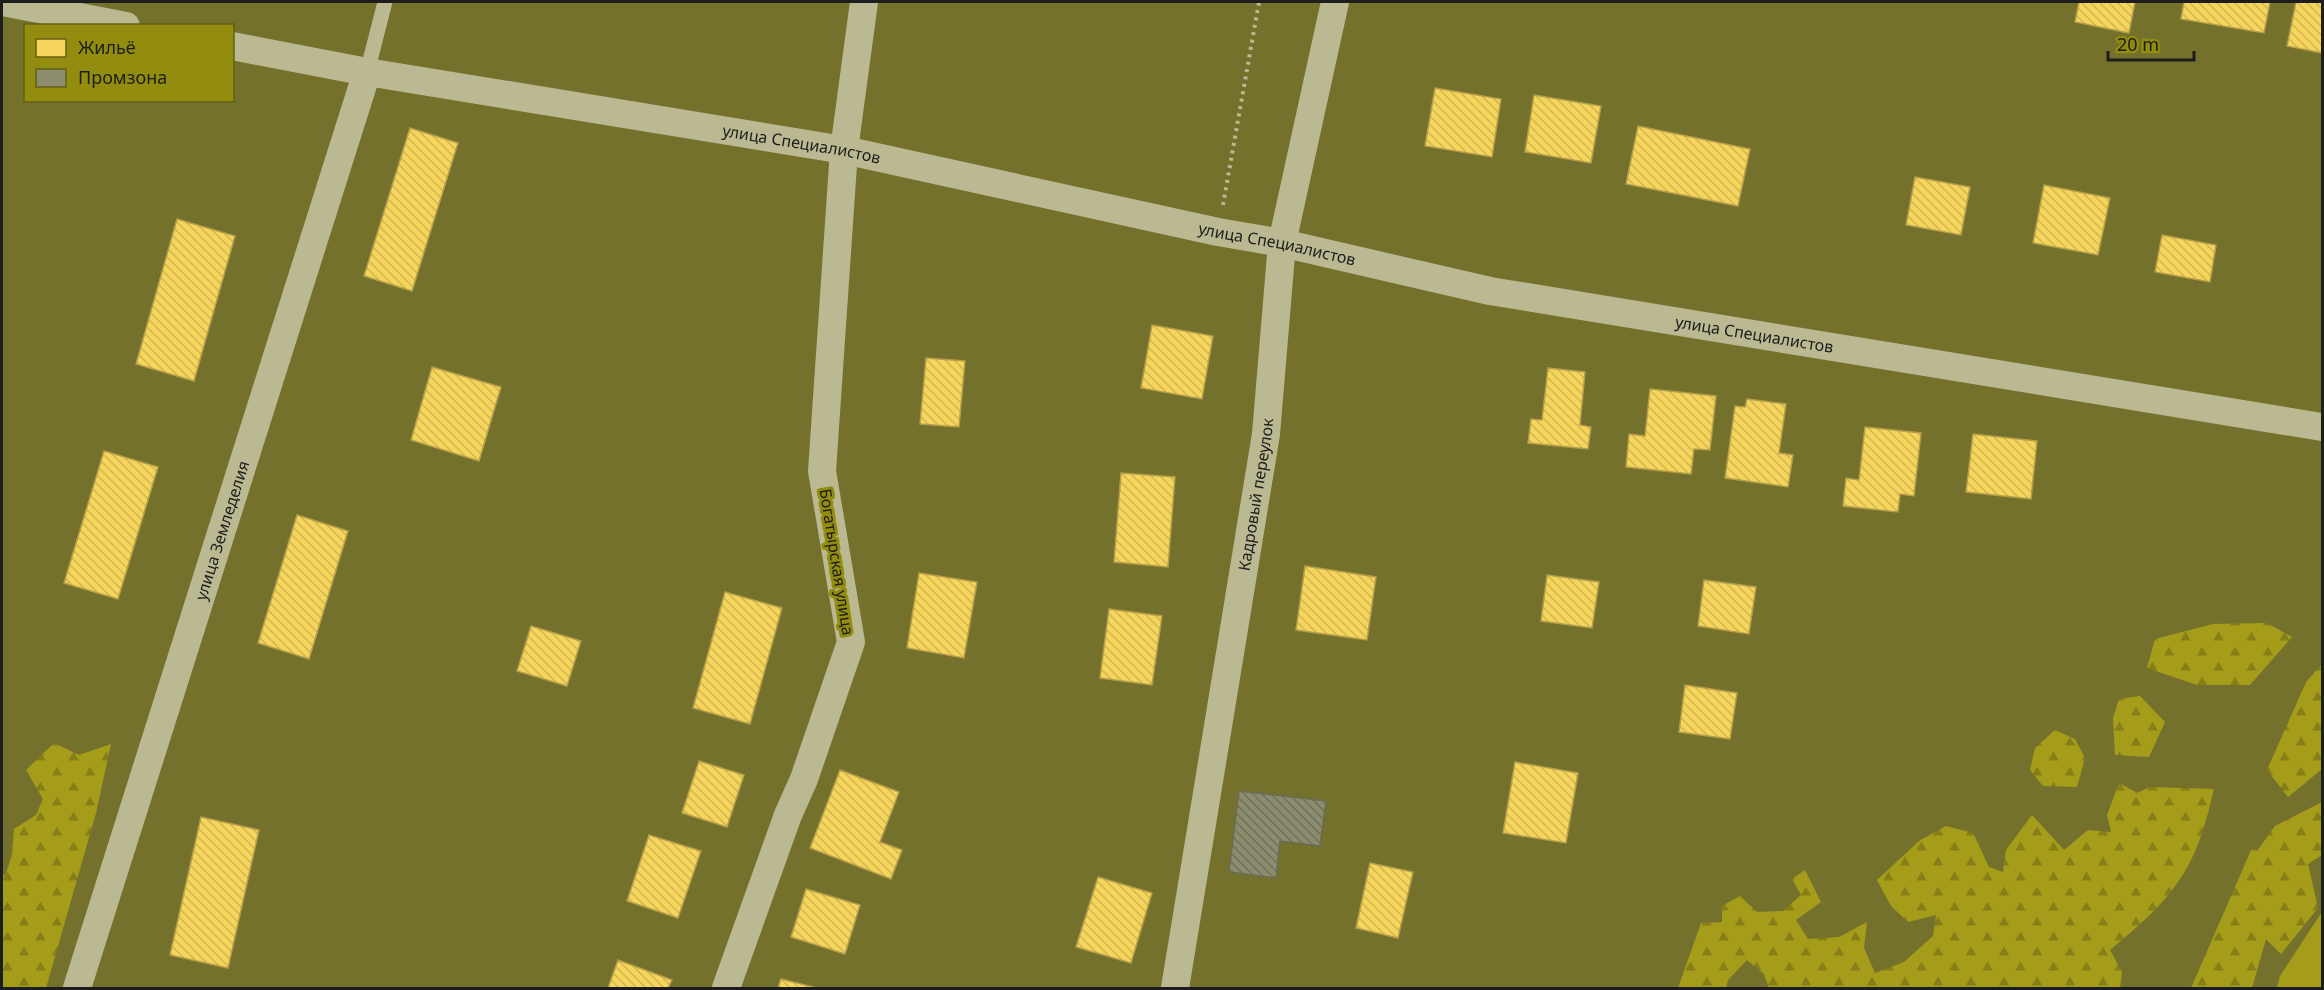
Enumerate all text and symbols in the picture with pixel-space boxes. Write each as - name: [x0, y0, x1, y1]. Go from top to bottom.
- legend: [24, 24, 234, 102]
- scale bar: [2108, 24, 2194, 62]
- text: 20 m: [2117, 32, 2159, 56]
- text: Жильё: [78, 35, 136, 59]
- text: Промзона: [78, 65, 167, 89]
- street label: улица Специалистов: [721, 119, 883, 169]
- street label: улица Специалистов: [1196, 217, 1358, 271]
- street label: улица Специалистов: [1674, 310, 1835, 358]
- street label: Кадровый переулок: [1233, 417, 1278, 573]
- street label: улица Земледелия: [189, 458, 254, 603]
- street label: Богатырская улица: [815, 487, 859, 637]

